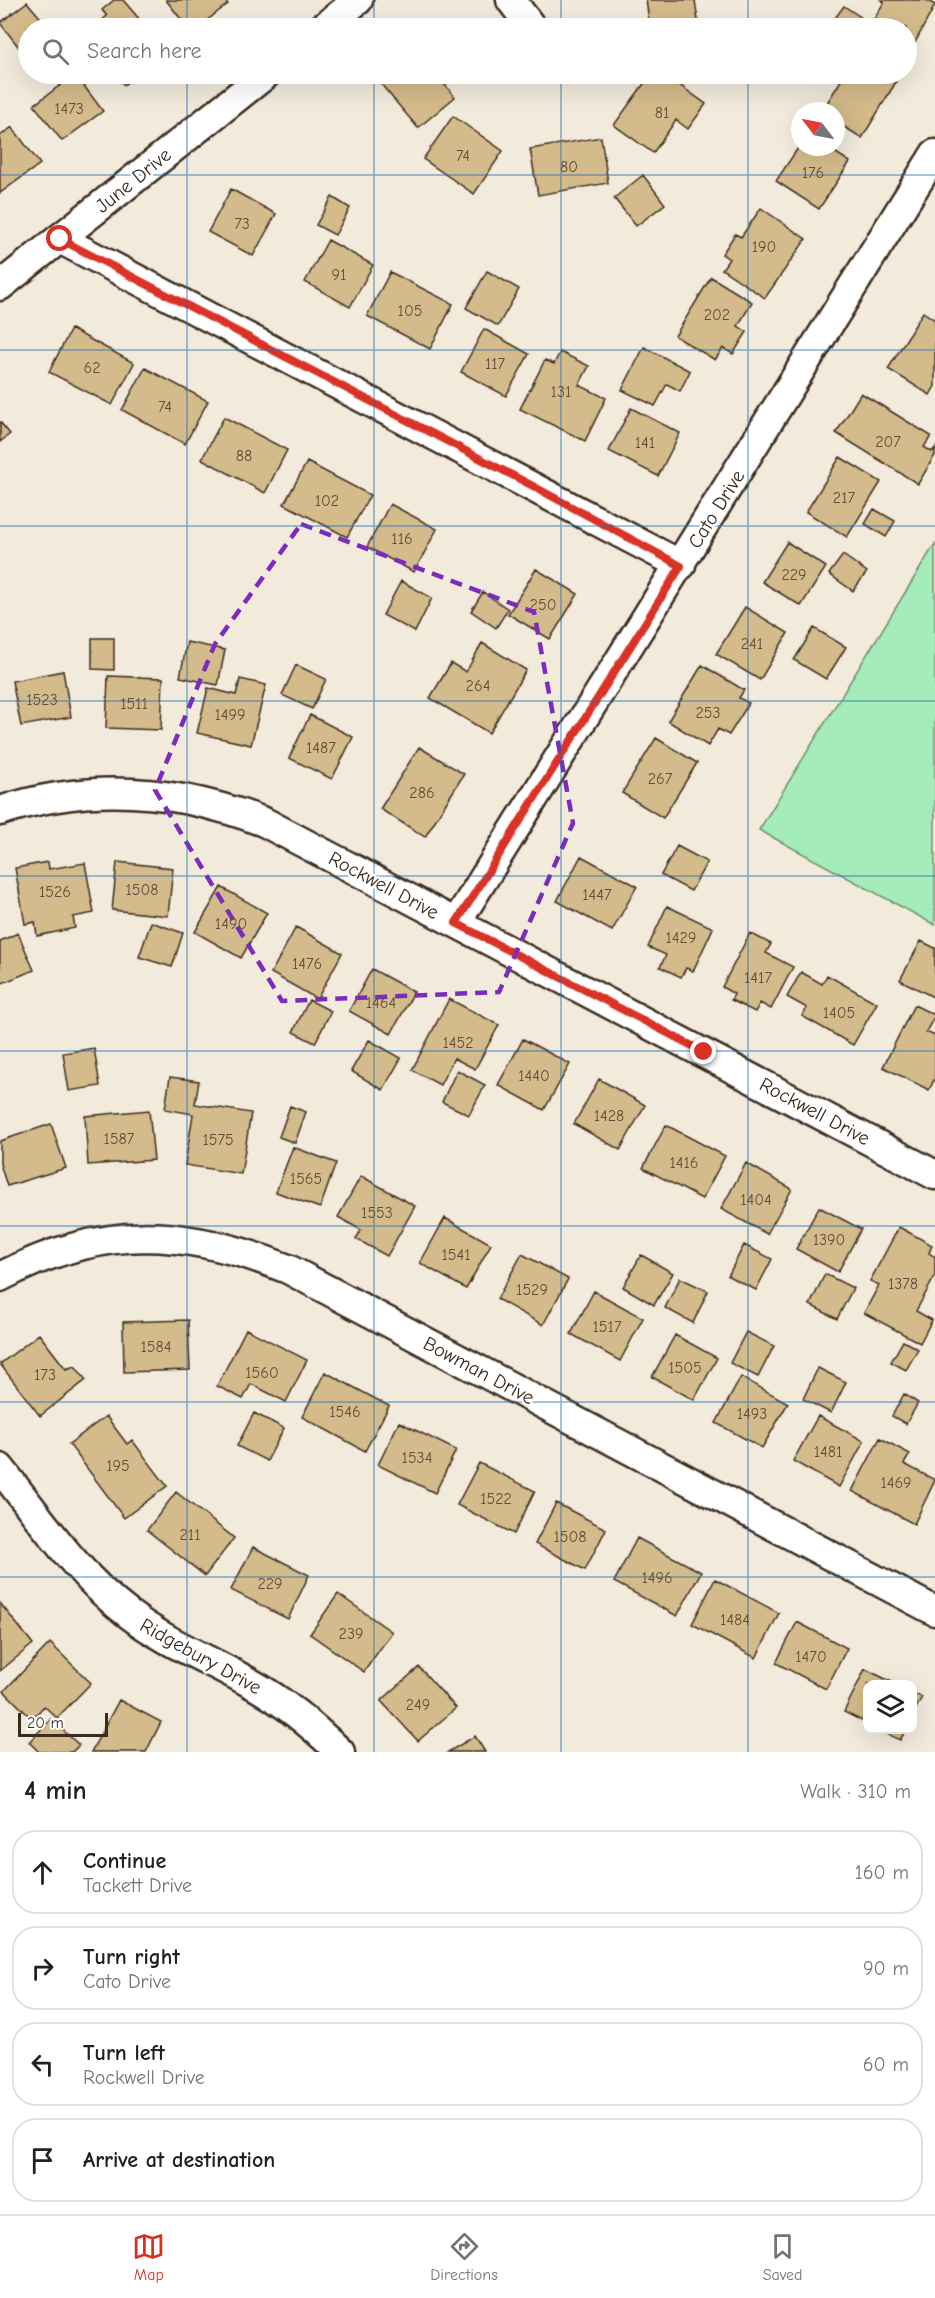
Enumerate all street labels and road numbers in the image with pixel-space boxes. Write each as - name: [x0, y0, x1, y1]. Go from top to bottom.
- street label: June Drive: [91, 143, 176, 218]
- street label: Cato Drive: [683, 466, 750, 553]
- street label: Rockwell Drive: [325, 847, 443, 924]
- street label: Rockwell Drive: [756, 1073, 874, 1150]
- street label: Bowman Drive: [419, 1332, 538, 1409]
- street label: Ridgebury Drive: [136, 1614, 265, 1699]

